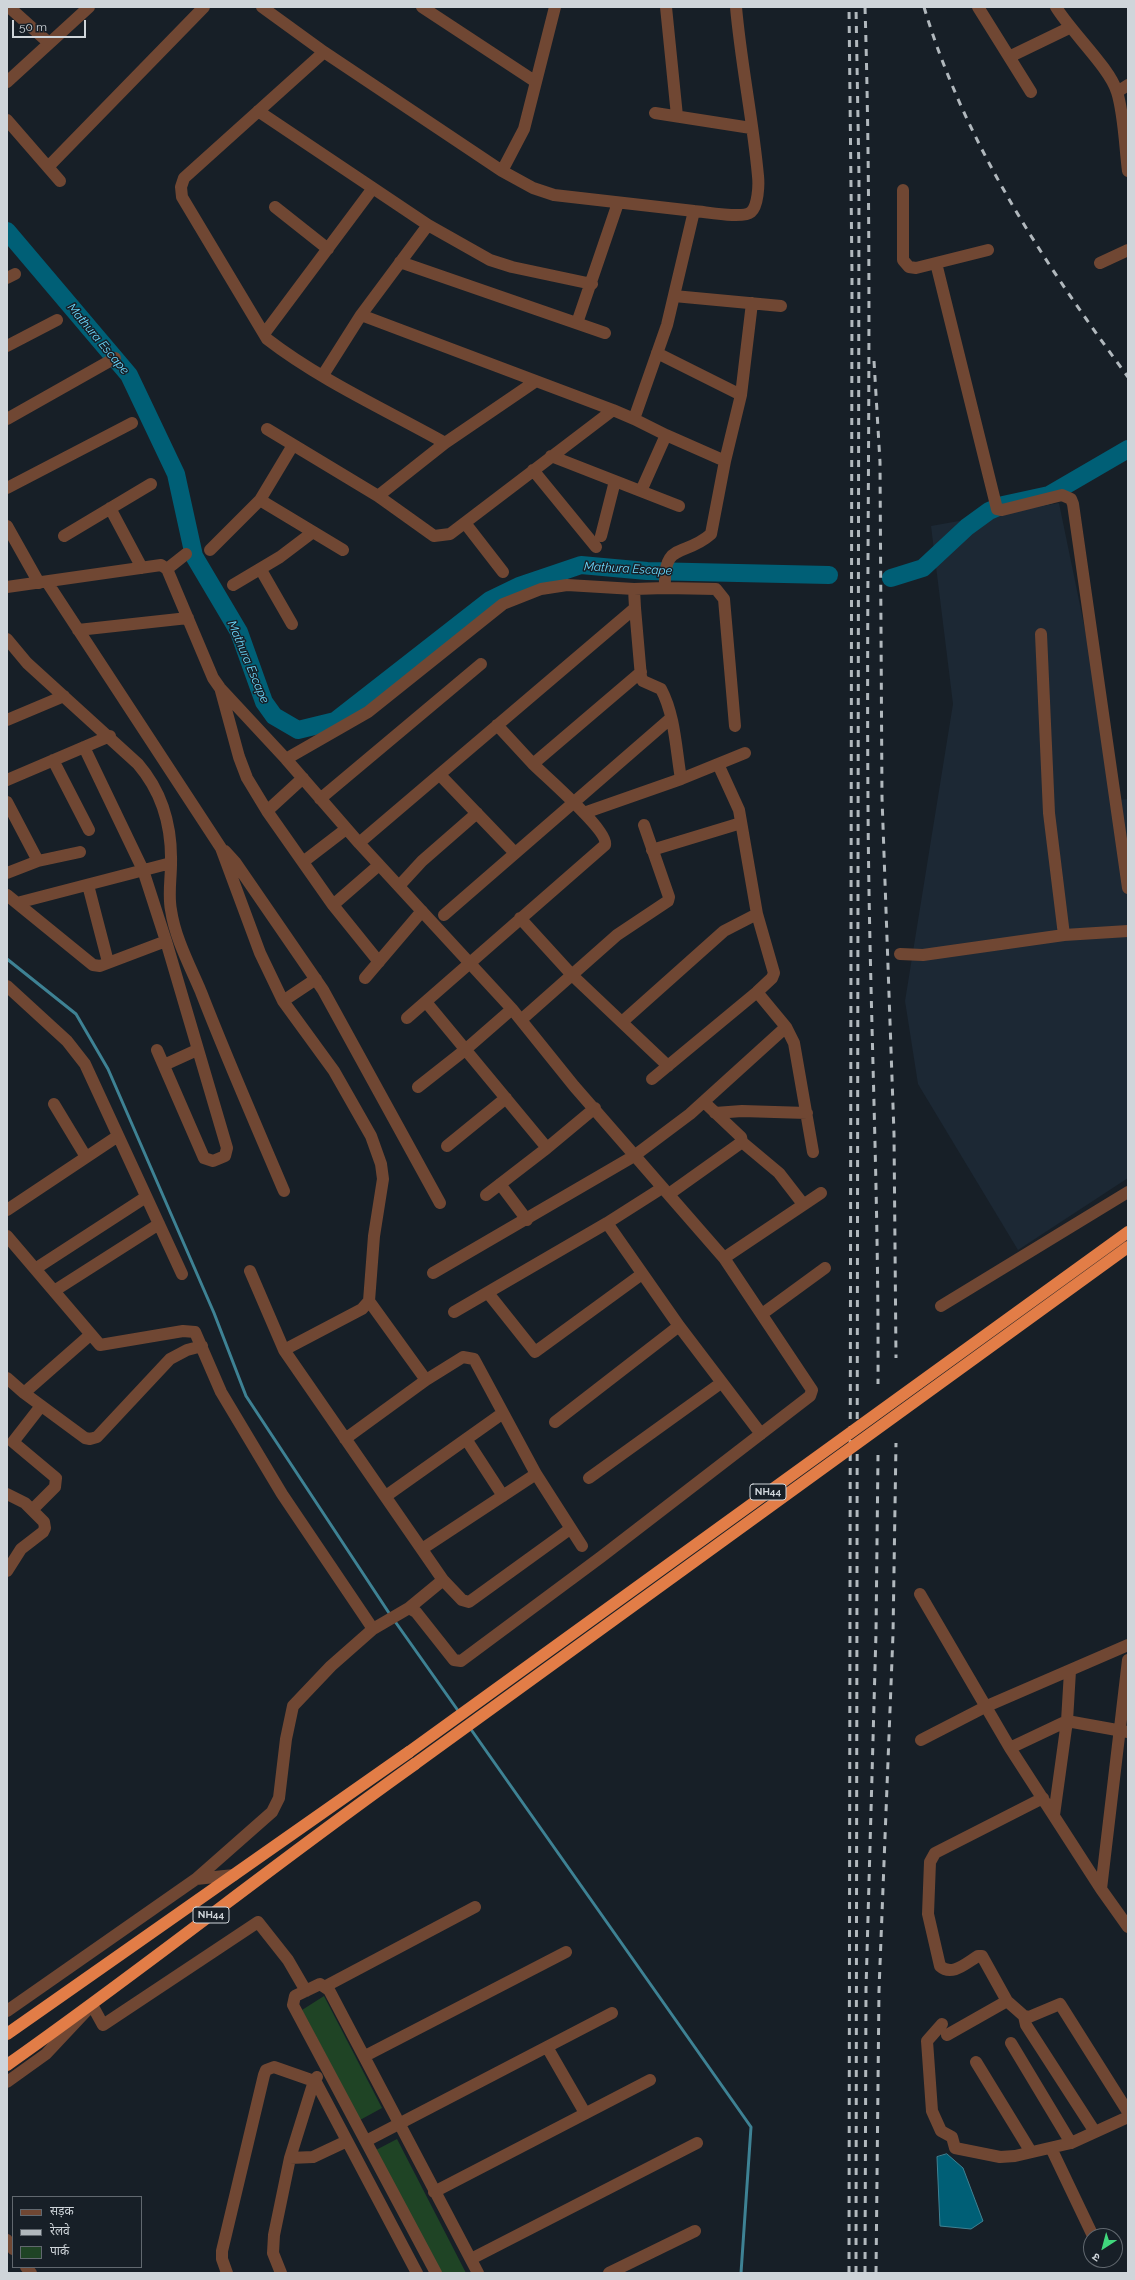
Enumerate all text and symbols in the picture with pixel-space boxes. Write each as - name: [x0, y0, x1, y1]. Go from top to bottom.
- scale bar: [14, 12, 88, 38]
- text: 50 m: [19, 20, 47, 34]
- water label: Mathura Escape: [64, 301, 132, 377]
- water label: Mathura Escape: [584, 560, 672, 578]
- water label: Mathura Escape: [224, 619, 272, 705]
- road number: NH44: [750, 1484, 786, 1500]
- road number: NH44: [193, 1907, 229, 1923]
- legend: [12, 2196, 142, 2268]
- text: सड़क: [50, 2204, 74, 2218]
- text: रेलवे: [50, 2224, 70, 2238]
- north arrow: [1083, 2228, 1123, 2268]
- text: पार्क: [50, 2244, 69, 2258]
- text: उ: [1090, 2250, 1103, 2264]

